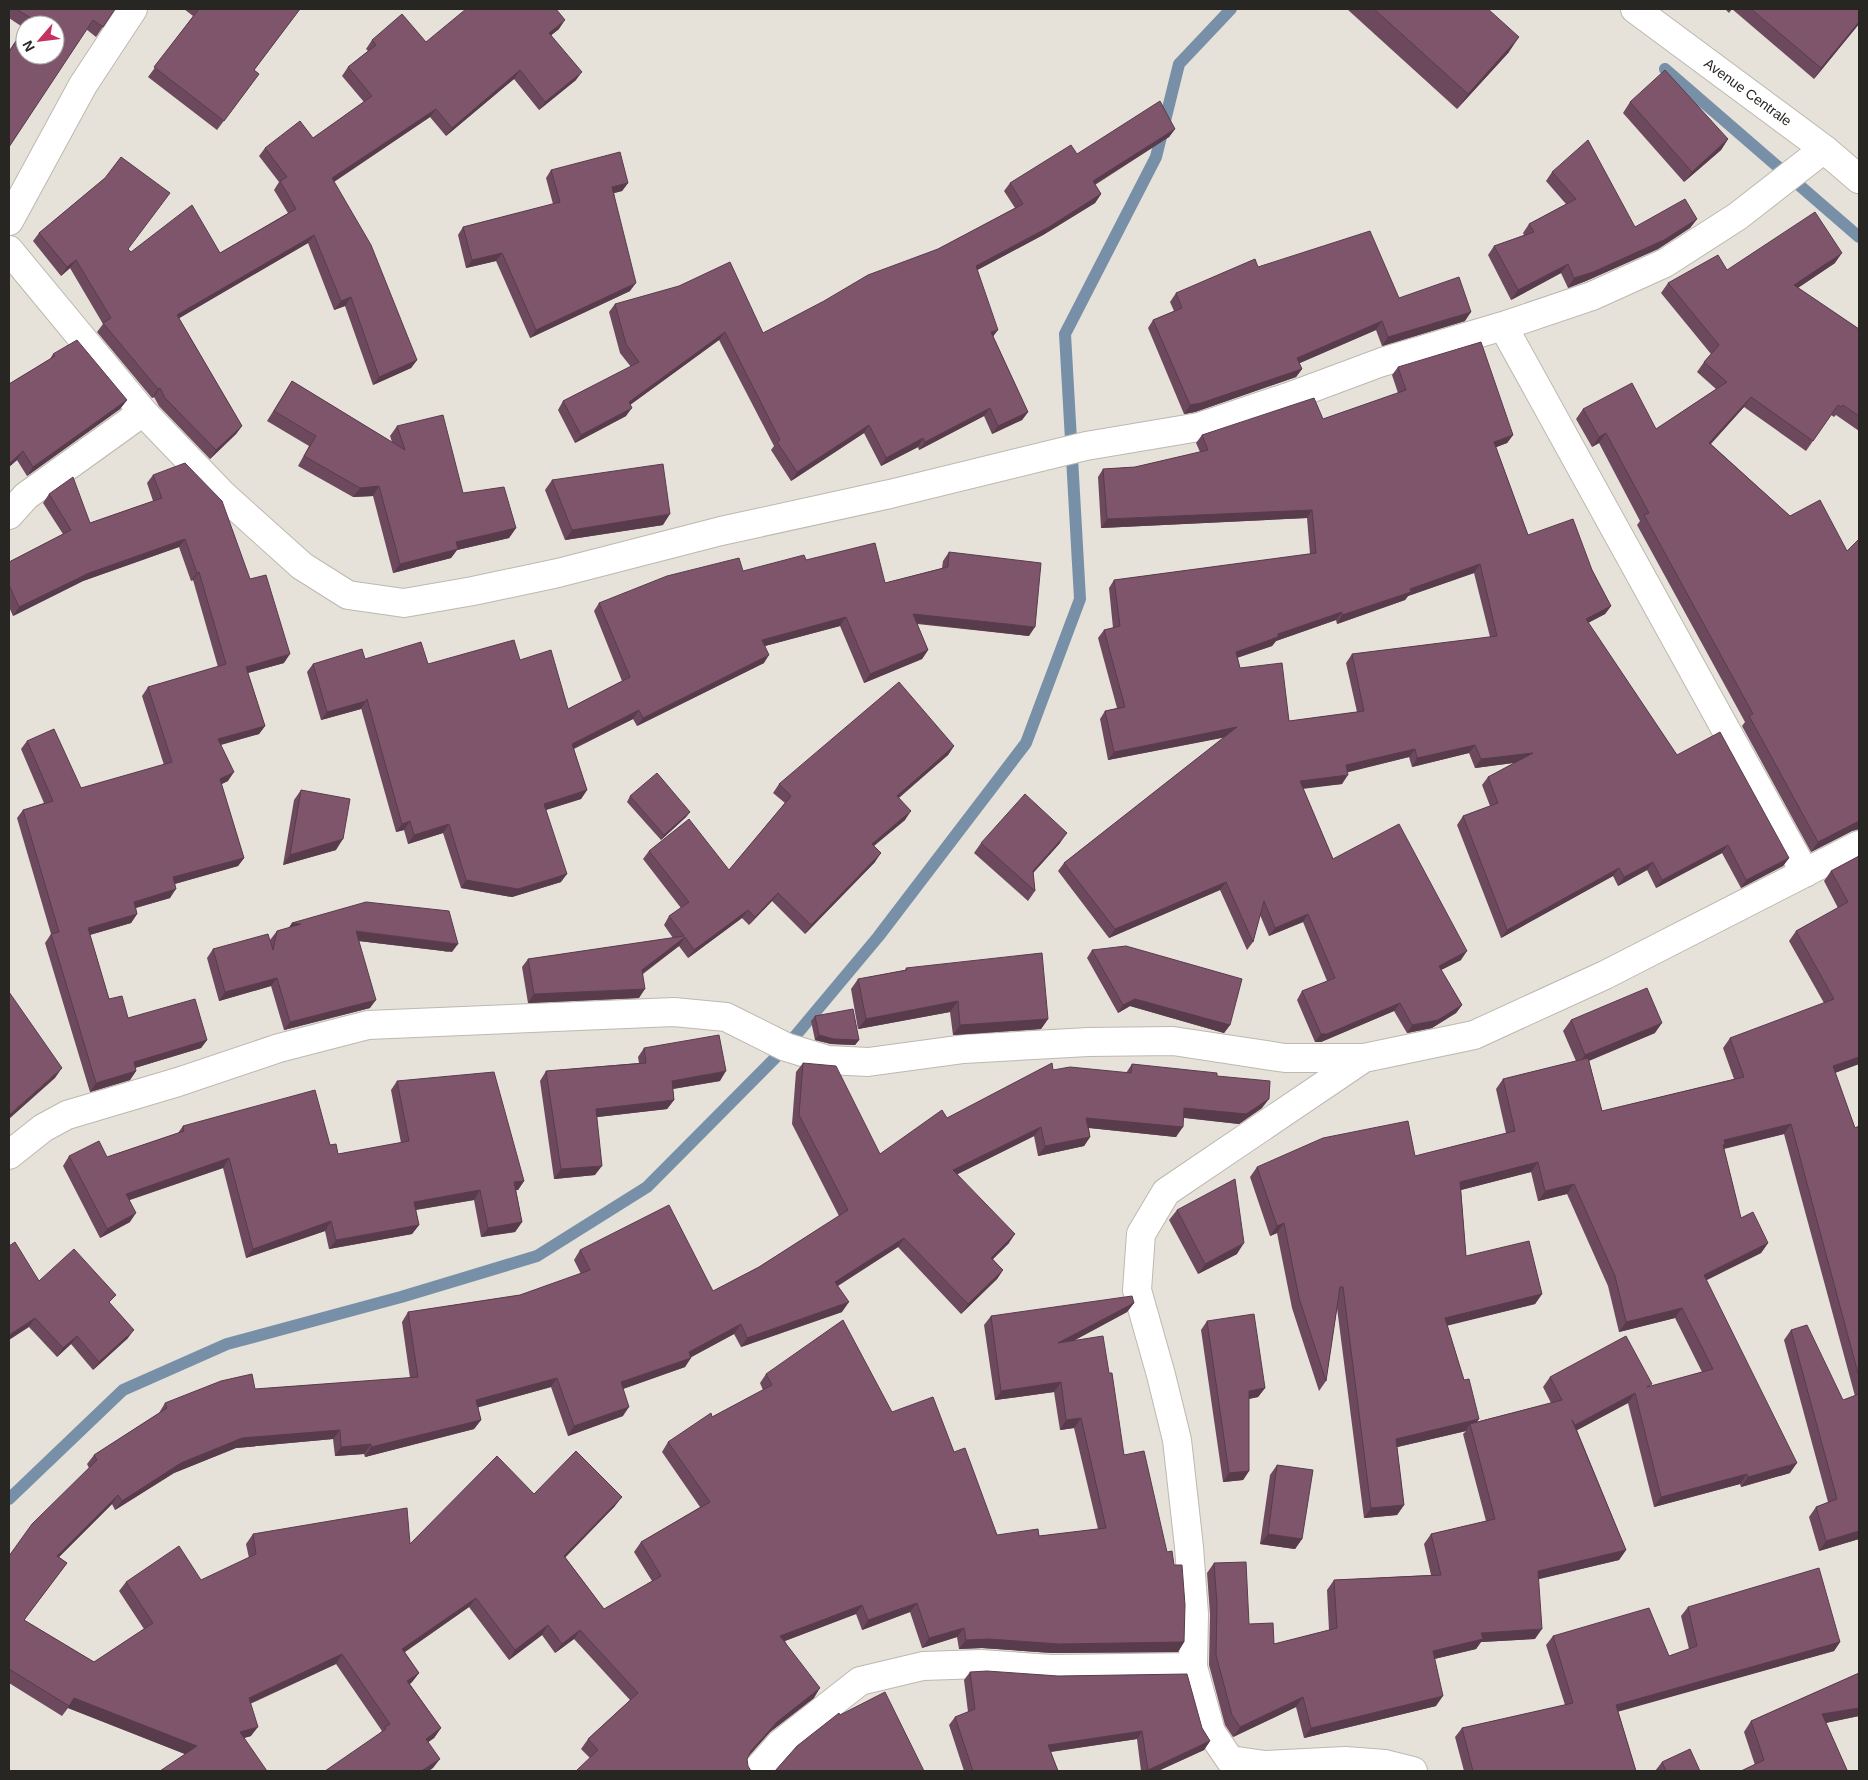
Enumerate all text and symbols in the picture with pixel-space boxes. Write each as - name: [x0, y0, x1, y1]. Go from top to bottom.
- north arrow: [15, 15, 65, 65]
- text: N: [19, 38, 38, 54]
- street label: Avenue Centrale: [1701, 55, 1795, 129]

